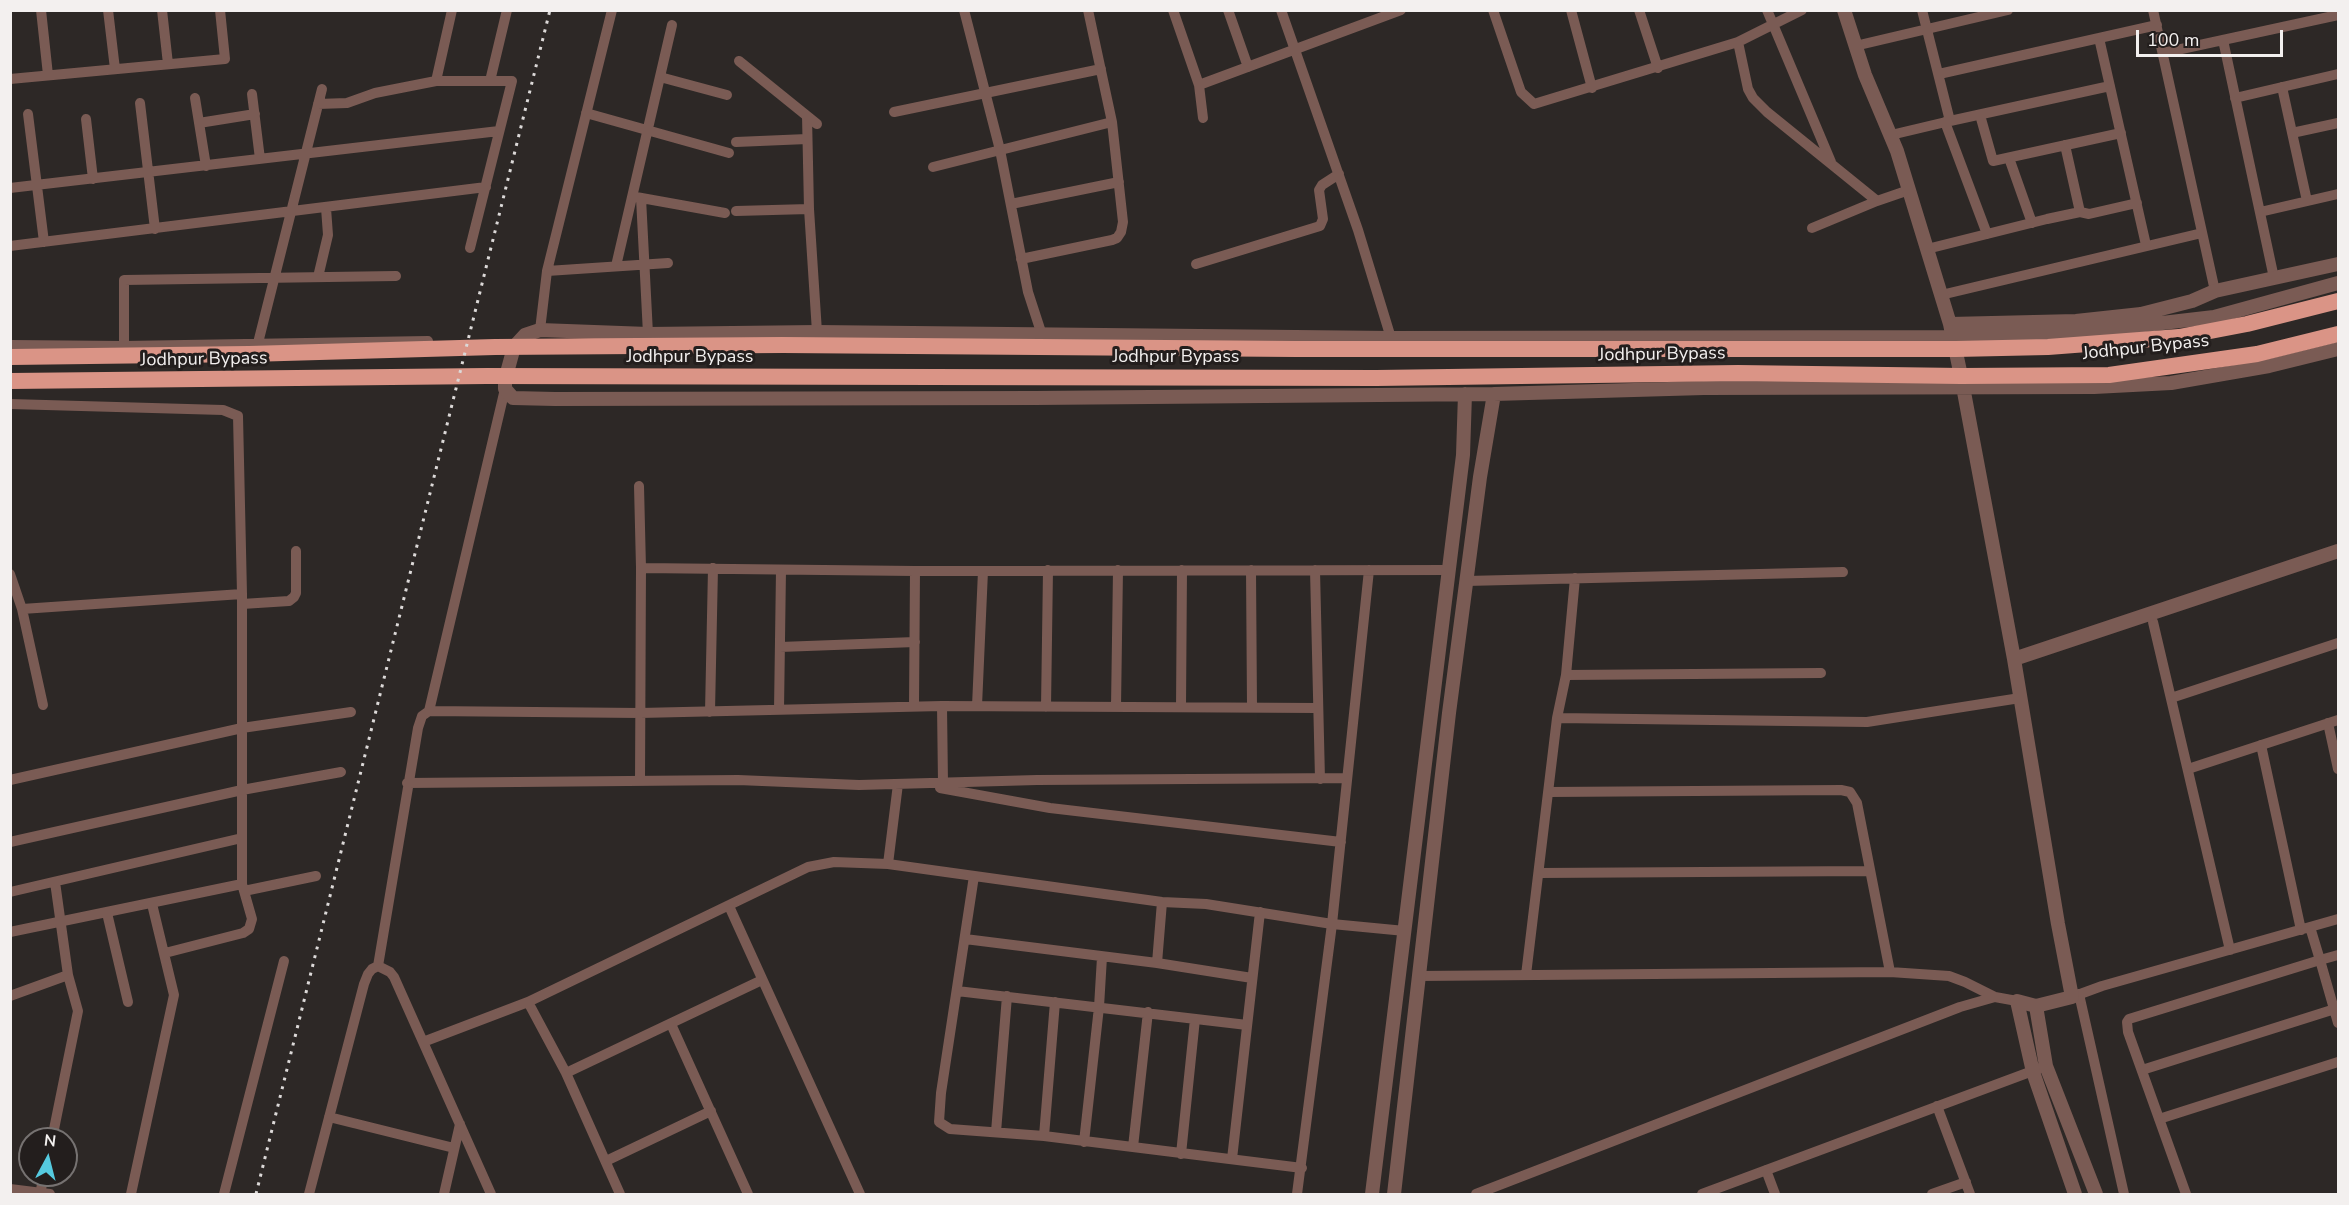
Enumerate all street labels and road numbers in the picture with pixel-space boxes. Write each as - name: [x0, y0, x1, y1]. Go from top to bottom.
- street label: Jodhpur Bypass: [2082, 331, 2210, 365]
- street label: Jodhpur Bypass: [1598, 343, 1726, 367]
- street label: Jodhpur Bypass: [627, 347, 753, 369]
- street label: Jodhpur Bypass: [1113, 347, 1239, 369]
- street label: Jodhpur Bypass: [140, 348, 268, 372]

